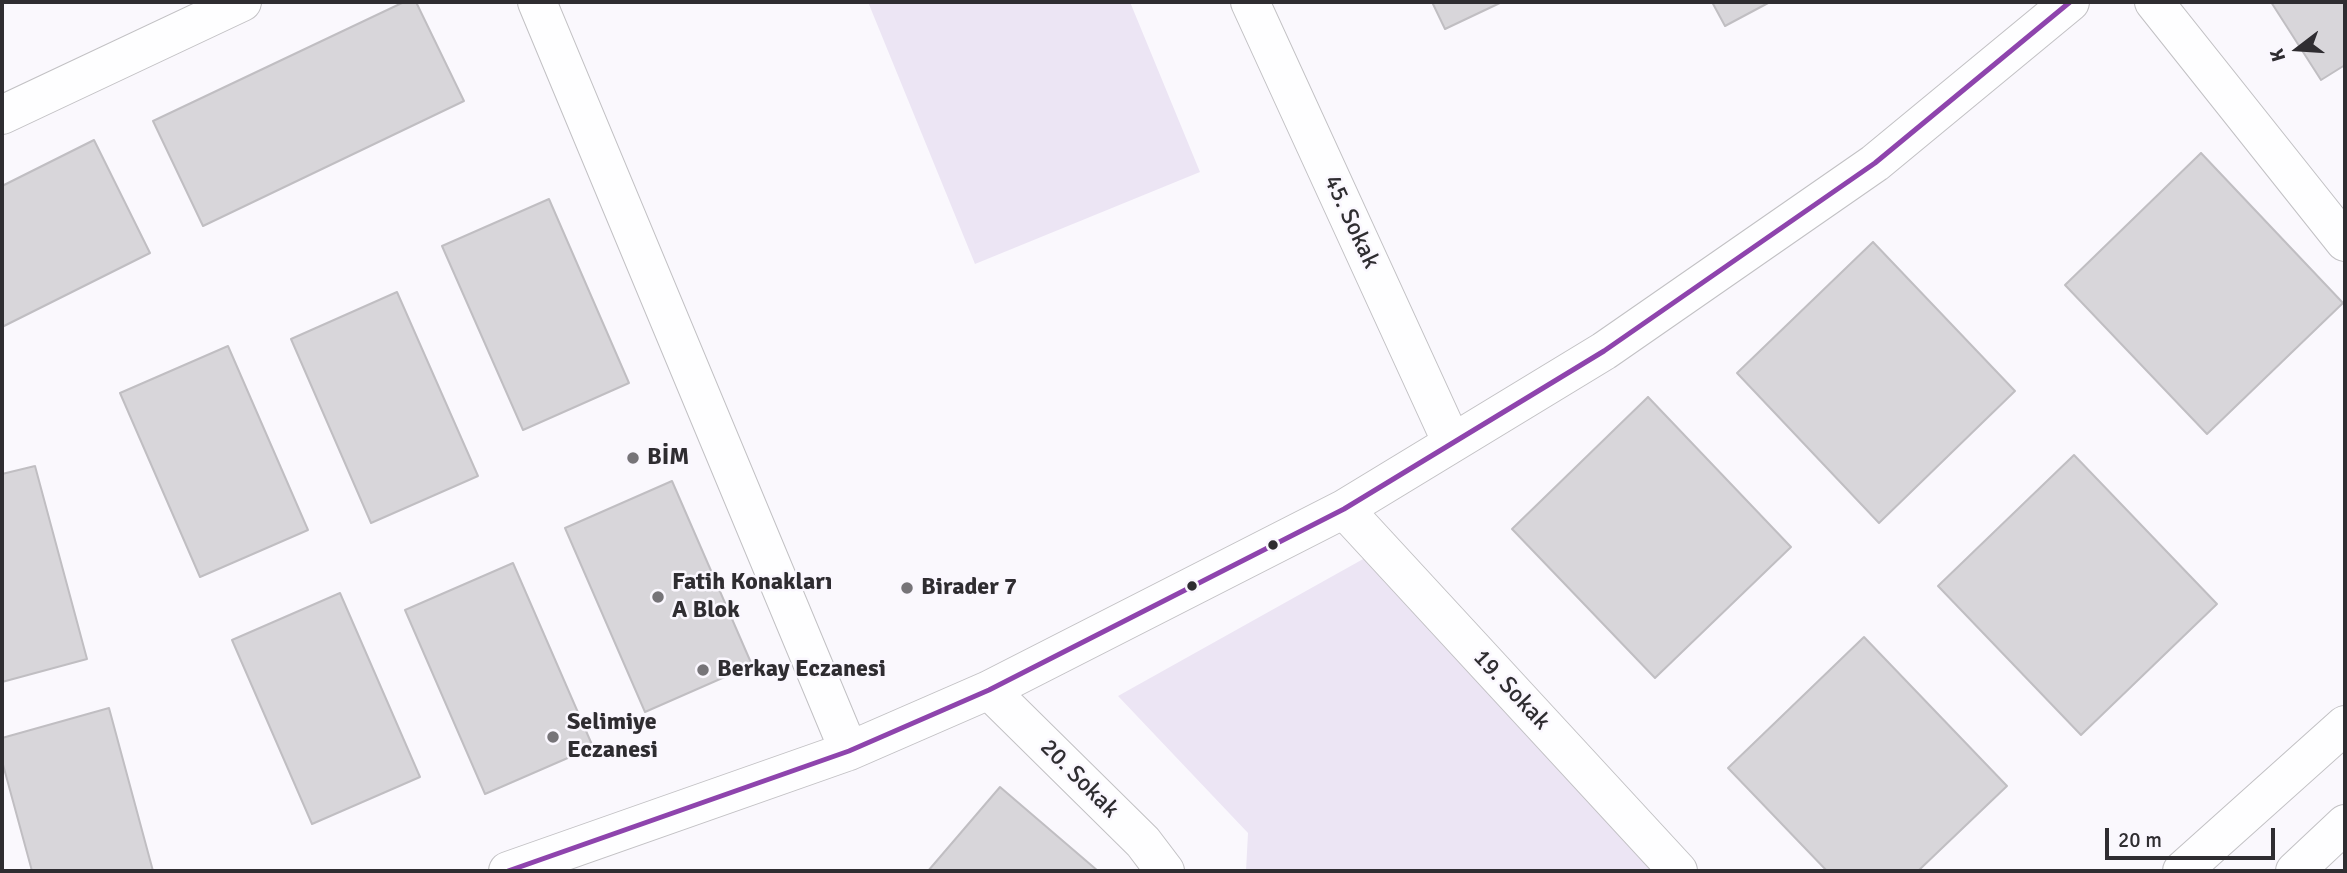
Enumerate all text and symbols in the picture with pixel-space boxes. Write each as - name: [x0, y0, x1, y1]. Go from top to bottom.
- north arrow: [2263, 14, 2333, 84]
- text: K: [2265, 46, 2291, 64]
- street label: 45. Sokak: [1317, 171, 1385, 273]
- place label: BİM: [647, 444, 689, 472]
- marker: BİM: [625, 450, 641, 466]
- unlabelled marker: [1266, 538, 1280, 552]
- place label: Fatih Konakları A Blok: [672, 569, 832, 625]
- place label: Birader 7: [921, 574, 1017, 602]
- unlabelled marker: [1185, 579, 1199, 593]
- marker: Birader 7: [899, 580, 915, 596]
- marker: Fatih Konakları A Blok: [650, 589, 666, 605]
- street label: 19. Sokak: [1467, 644, 1555, 736]
- place label: Berkay Eczanesi: [717, 656, 886, 684]
- marker: Berkay Eczanesi: [695, 662, 711, 678]
- place label: Selimiye Eczanesi: [567, 709, 658, 765]
- marker: Selimiye Eczanesi: [545, 729, 561, 745]
- street label: 20. Sokak: [1034, 734, 1124, 824]
- scale bar: [2109, 814, 2279, 858]
- text: 20 m: [2118, 827, 2162, 853]

